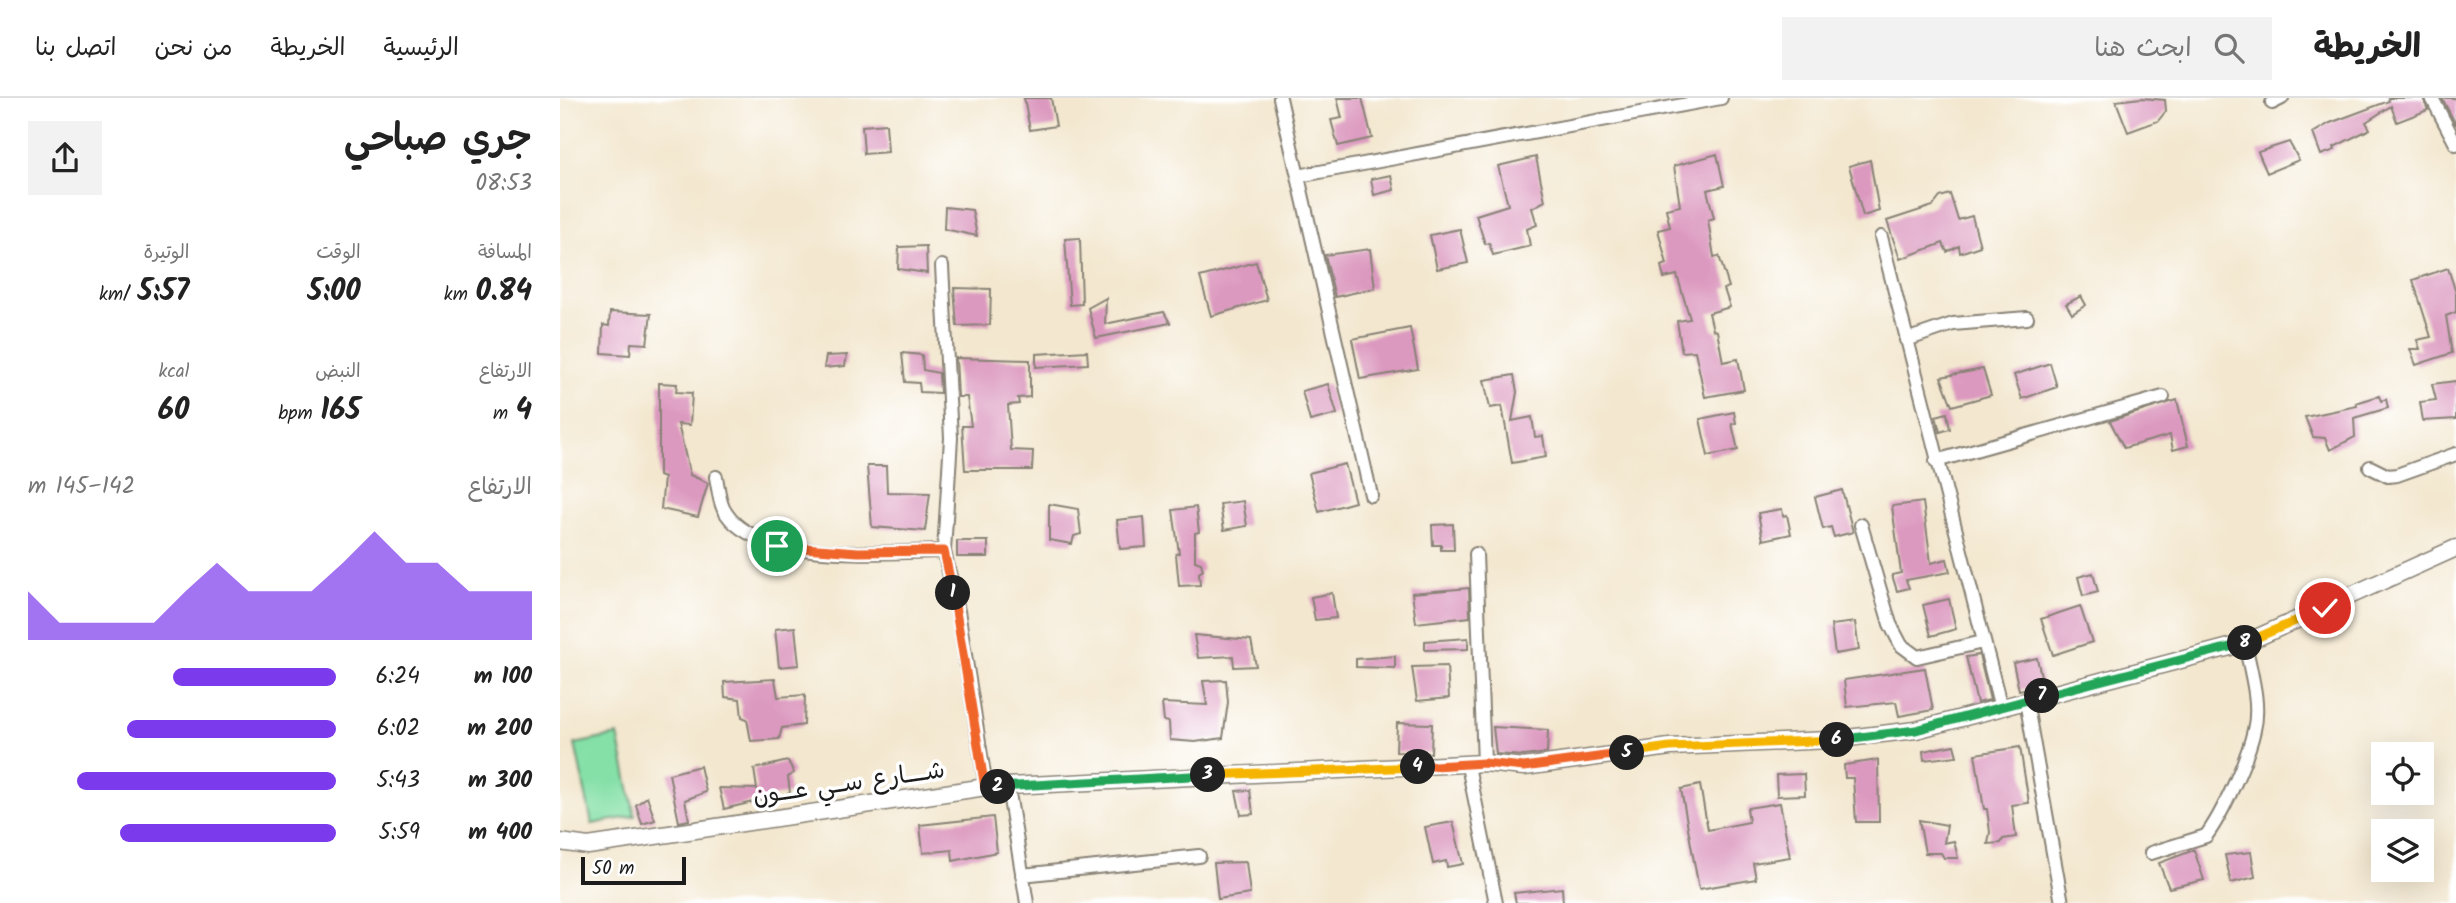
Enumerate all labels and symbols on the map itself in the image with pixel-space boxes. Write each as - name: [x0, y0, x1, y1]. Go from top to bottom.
- pin: [747, 516, 807, 576]
- pin: 1: [936, 575, 970, 610]
- pin: [2295, 578, 2355, 638]
- pin: 8: [2228, 626, 2262, 660]
- pin: 7: [2024, 678, 2060, 714]
- pin: 6: [1820, 722, 1854, 758]
- pin: 5: [1610, 736, 1644, 770]
- pin: 4: [1400, 750, 1436, 784]
- street label: شــــارع ســي عـــون: [751, 751, 947, 817]
- pin: 3: [1190, 758, 1226, 792]
- pin: 2: [980, 770, 1016, 804]
- scale bar: [581, 854, 686, 886]

